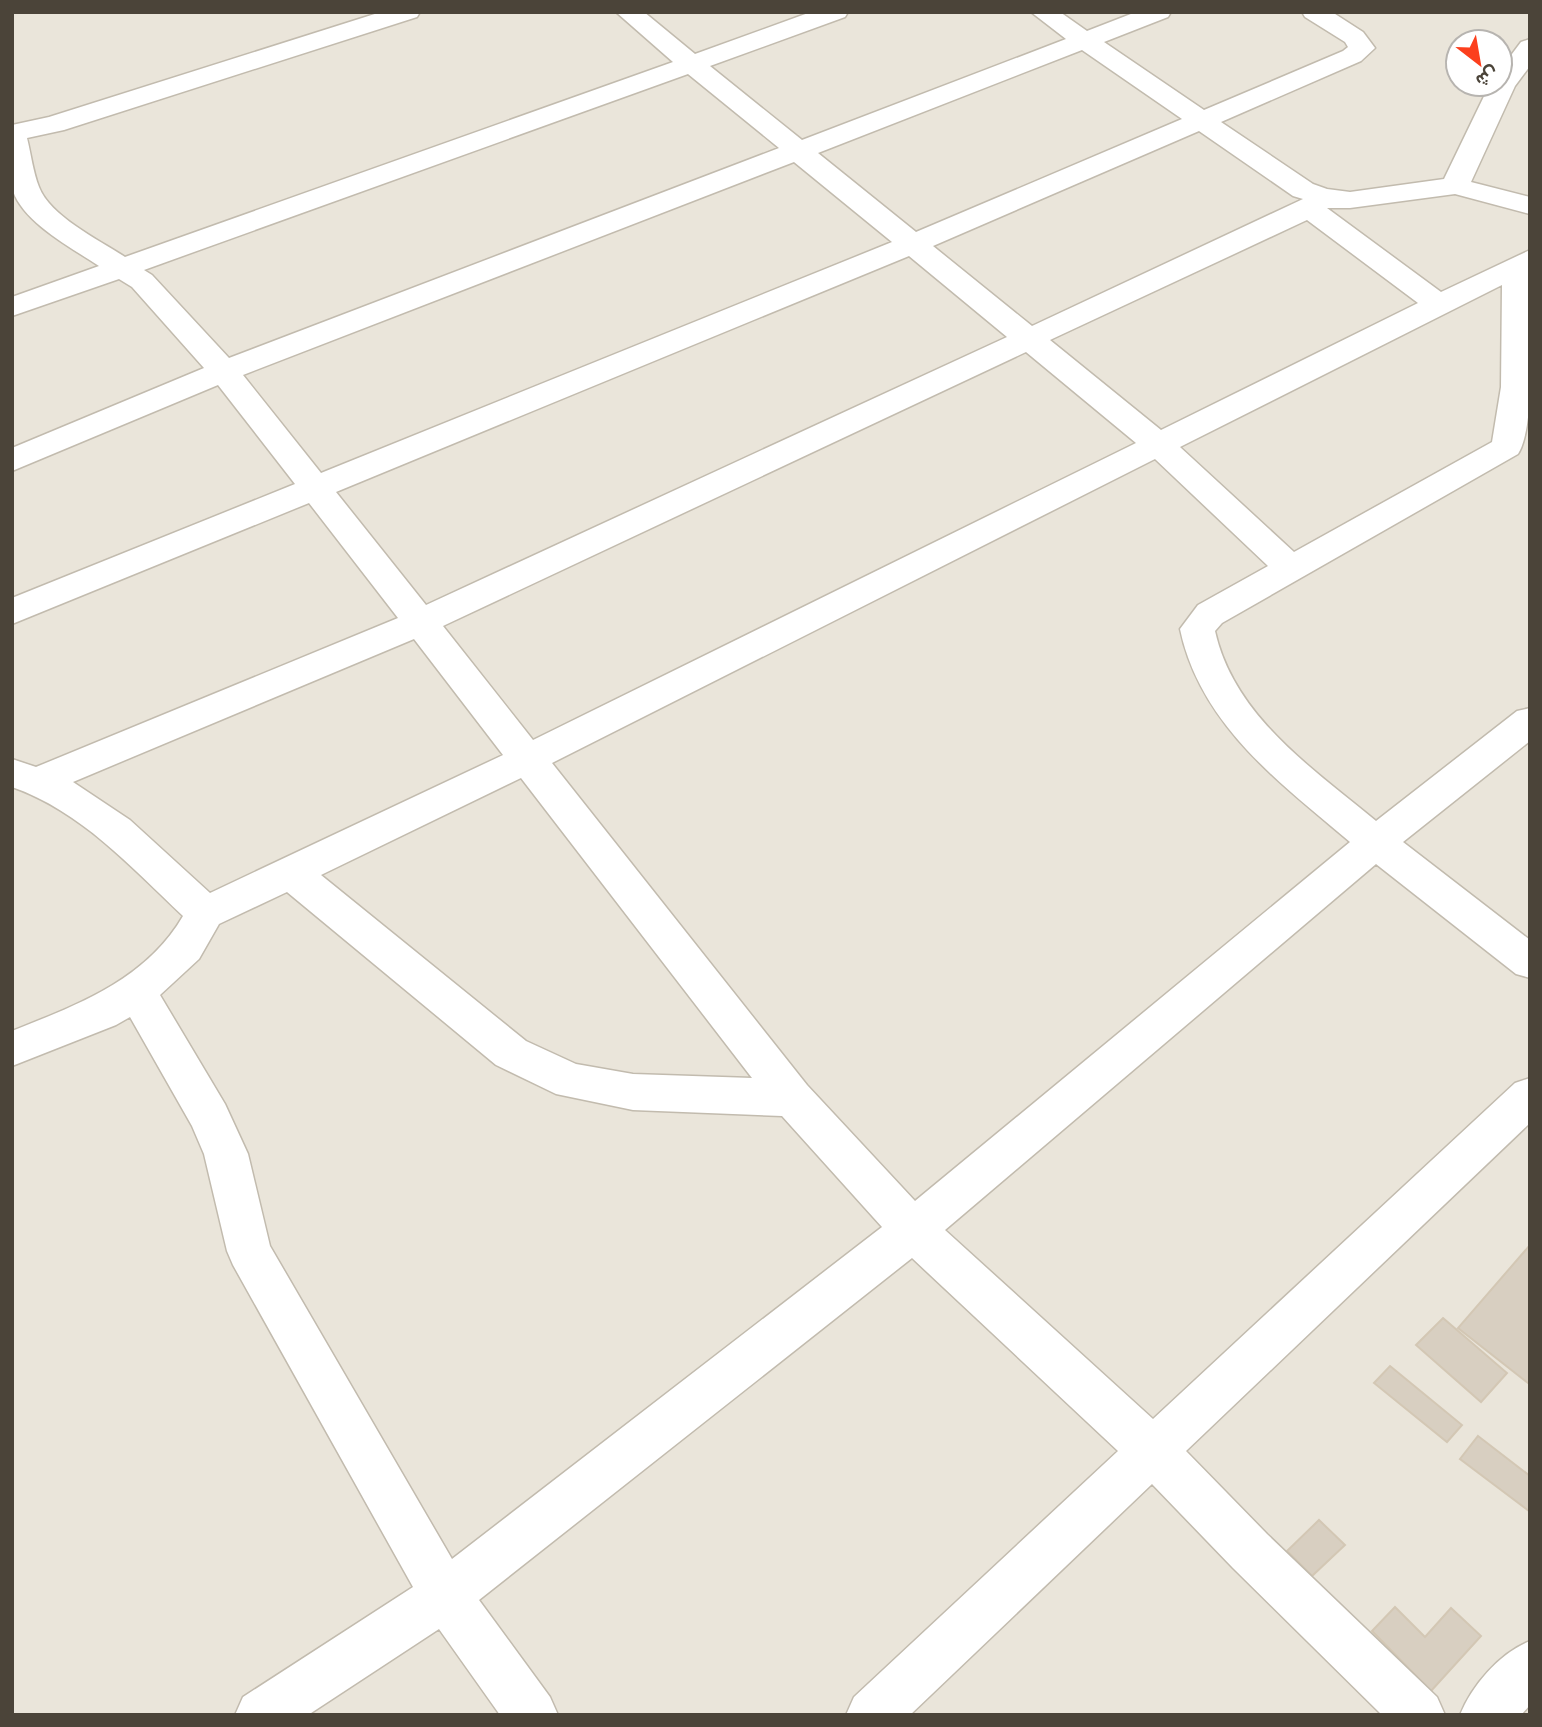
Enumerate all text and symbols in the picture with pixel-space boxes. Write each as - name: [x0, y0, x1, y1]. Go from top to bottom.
- north arrow: [1444, 28, 1514, 98]
- text: ش: [1471, 60, 1504, 95]

